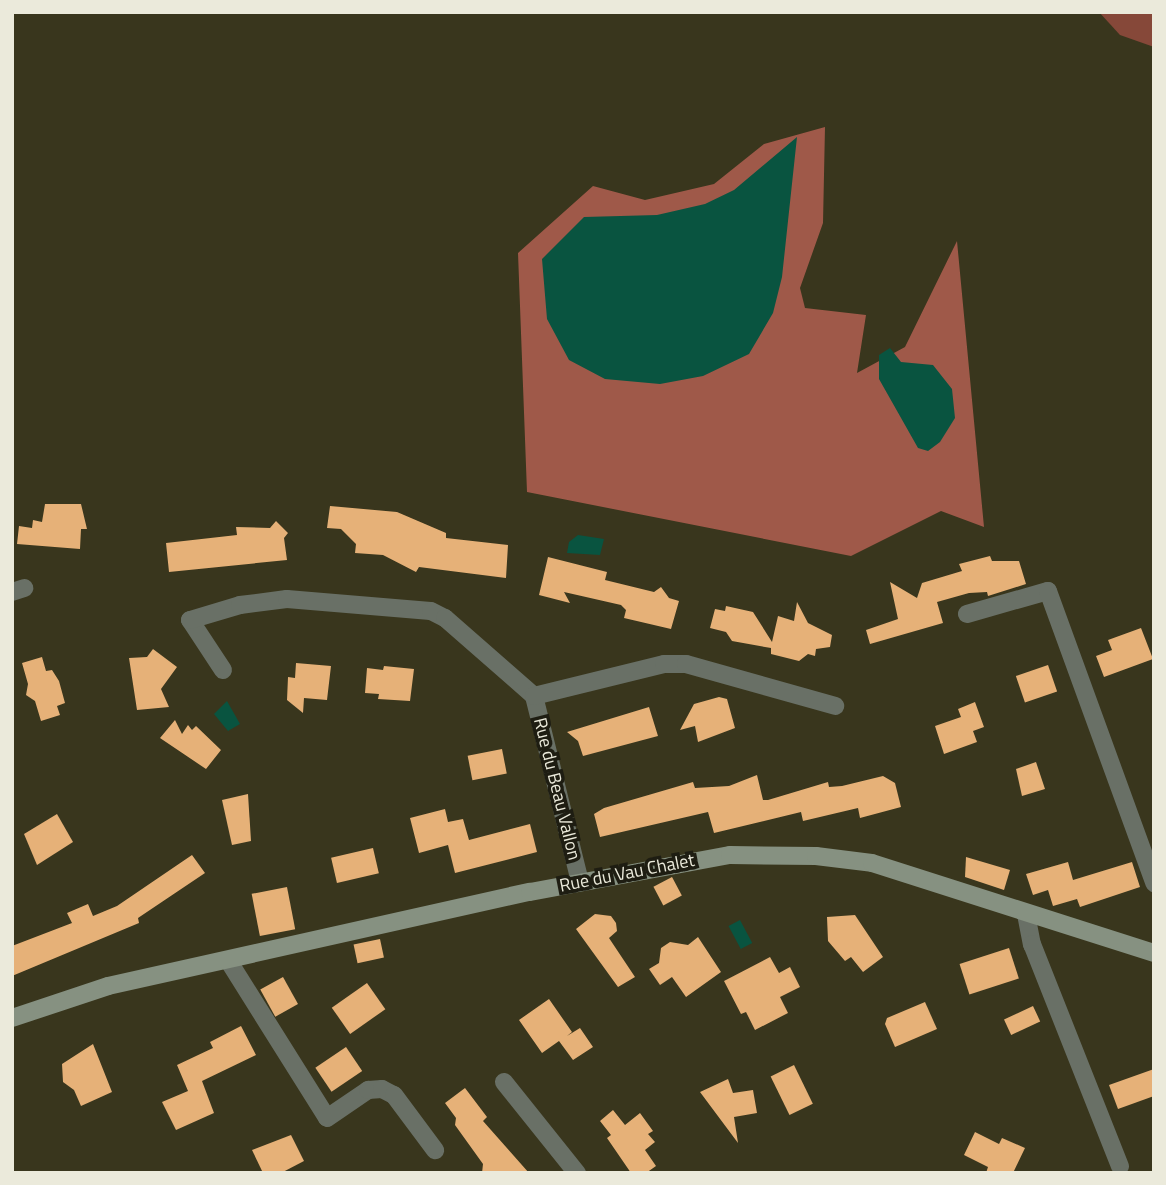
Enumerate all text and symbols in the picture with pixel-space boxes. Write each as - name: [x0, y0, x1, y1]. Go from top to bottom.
- street label: Rue du Beau Vallon: [529, 716, 585, 862]
- street label: Rue du Vau Chalet: [558, 849, 696, 897]

